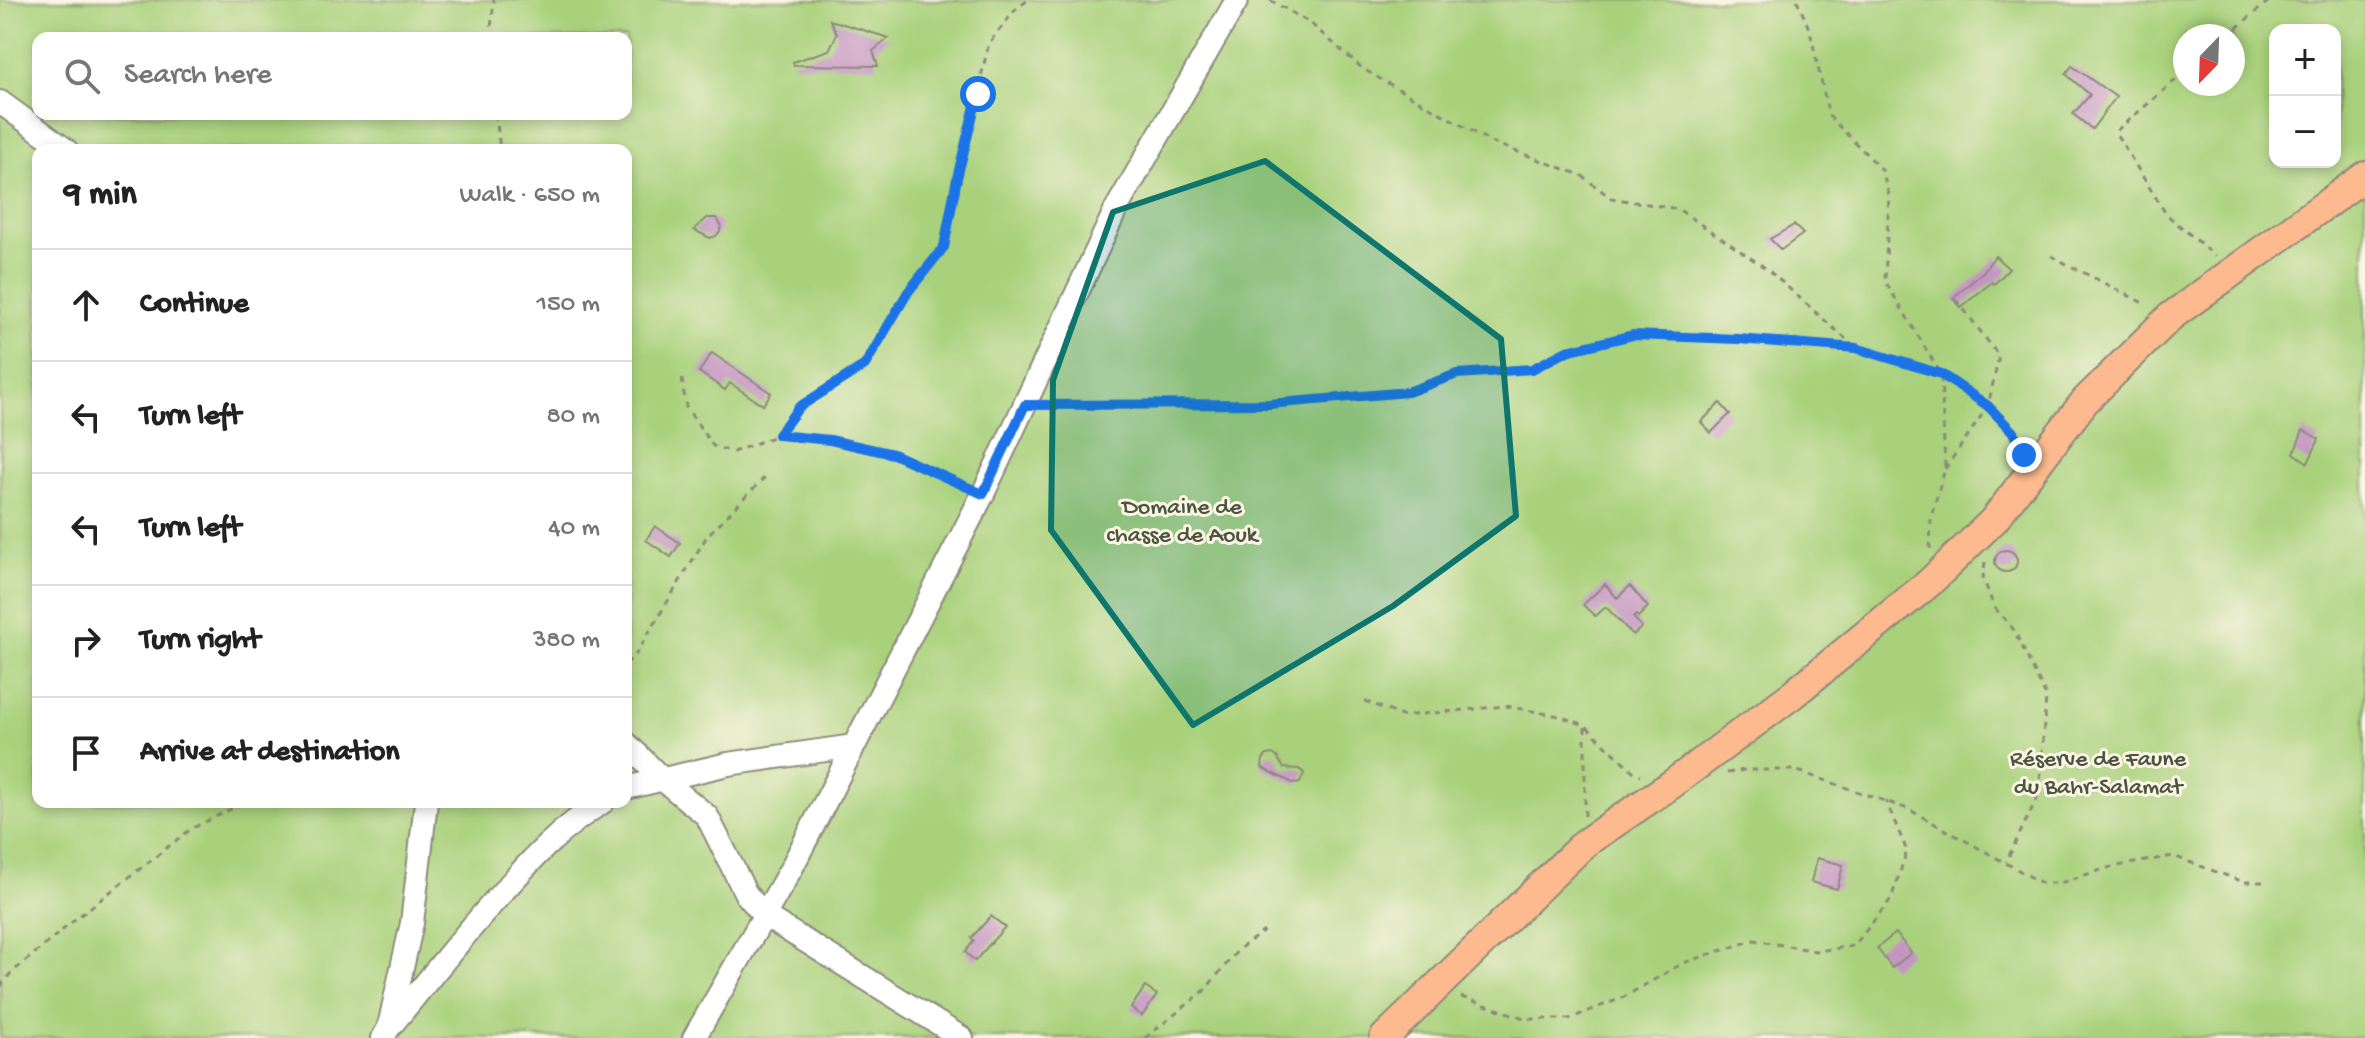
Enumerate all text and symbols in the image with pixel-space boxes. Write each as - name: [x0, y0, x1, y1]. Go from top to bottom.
- north arrow: [2173, 24, 2245, 96]
- map controls: [2269, 24, 2341, 168]
- button: +: [2269, 24, 2341, 96]
- search box: [32, 32, 632, 120]
- icon: search: [60, 54, 104, 98]
- text: Search here: [124, 59, 272, 94]
- route start: [960, 76, 996, 112]
- button: −: [2269, 96, 2341, 168]
- text: 9 min: [64, 176, 137, 216]
- text: Walk · 650 m: [459, 181, 600, 212]
- icon: ahead: [64, 283, 108, 327]
- text: Continue: [140, 288, 249, 323]
- text: 150 m: [536, 290, 600, 321]
- icon: left: [64, 395, 108, 439]
- text: Turn left: [140, 400, 241, 435]
- text: 80 m: [546, 402, 600, 433]
- route end: [2006, 437, 2042, 473]
- park label: Domaine de chasse de Aouk: [1107, 494, 1260, 551]
- icon: left: [64, 507, 108, 551]
- text: Turn left: [140, 512, 241, 547]
- text: 40 m: [548, 514, 600, 545]
- icon: right: [64, 619, 108, 663]
- text: Turn right: [140, 624, 260, 659]
- text: 380 m: [533, 626, 600, 657]
- icon: arrive: [64, 731, 108, 775]
- text: Arrive at destination: [140, 736, 400, 771]
- park label: Réserve de Faune du Bahr-Salamat: [2010, 746, 2187, 803]

